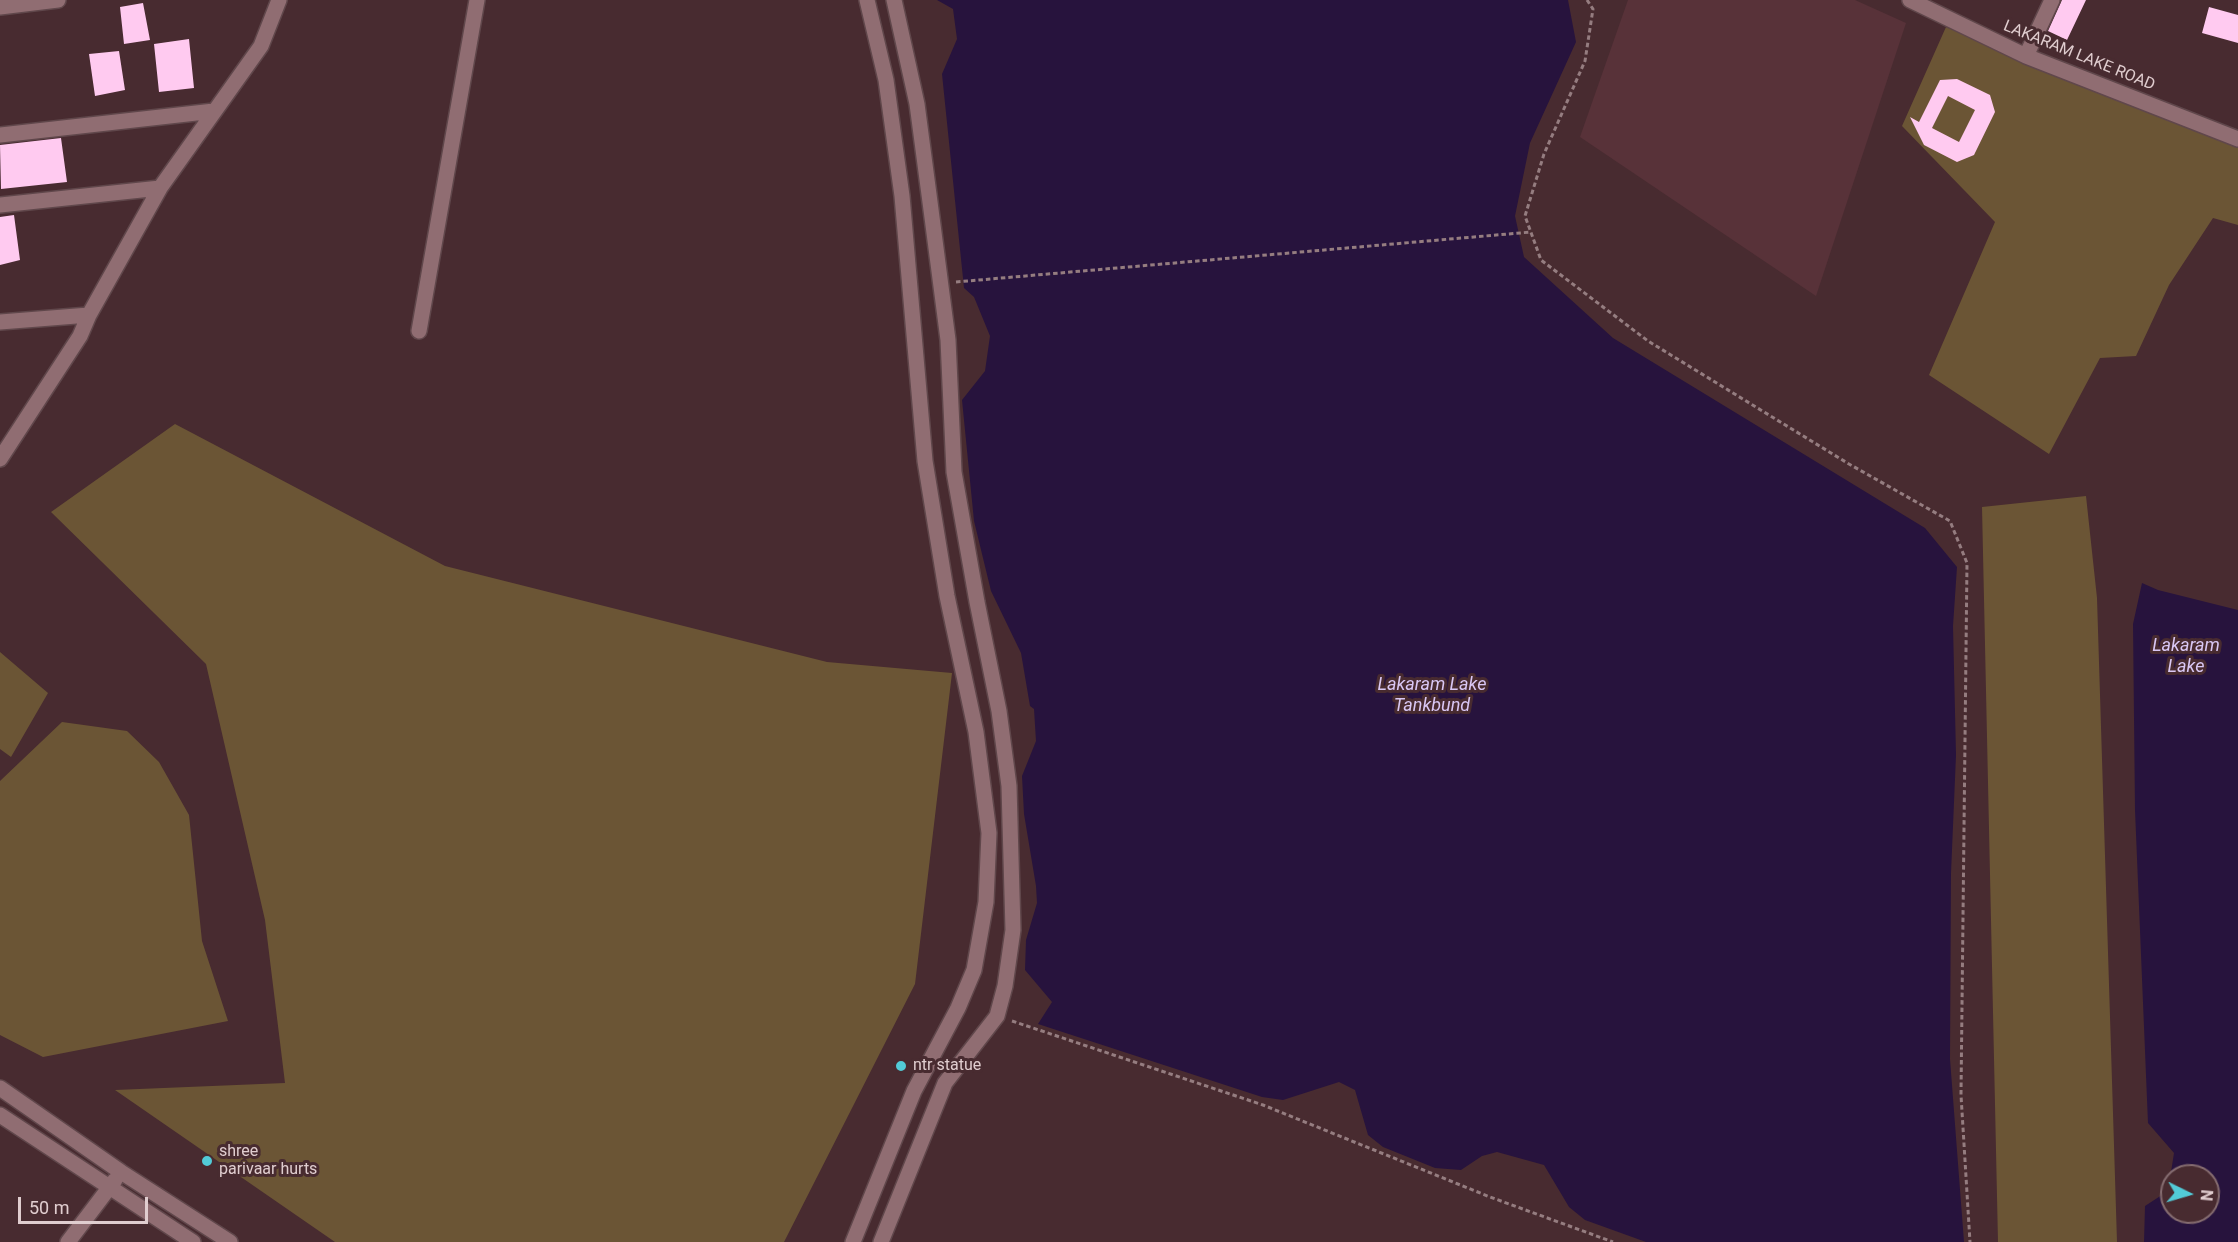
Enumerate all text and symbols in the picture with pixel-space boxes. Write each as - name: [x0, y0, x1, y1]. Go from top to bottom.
- street label: LAKARAM LAKE ROAD: [2000, 17, 2158, 95]
- water label: Lakaram Lake: [2152, 635, 2220, 678]
- water label: Lakaram Lake Tankbund: [1378, 674, 1486, 716]
- place label: ntr statue: [913, 1056, 981, 1076]
- marker: ntr statue: [894, 1059, 908, 1073]
- place label: shree parivaar hurts: [219, 1142, 317, 1180]
- marker: shree parivaar hurts: [200, 1154, 214, 1168]
- north arrow: [2160, 1164, 2220, 1224]
- scale bar: [21, 1185, 152, 1223]
- text: N: [2196, 1189, 2216, 1202]
- text: 50 m: [29, 1197, 69, 1218]

